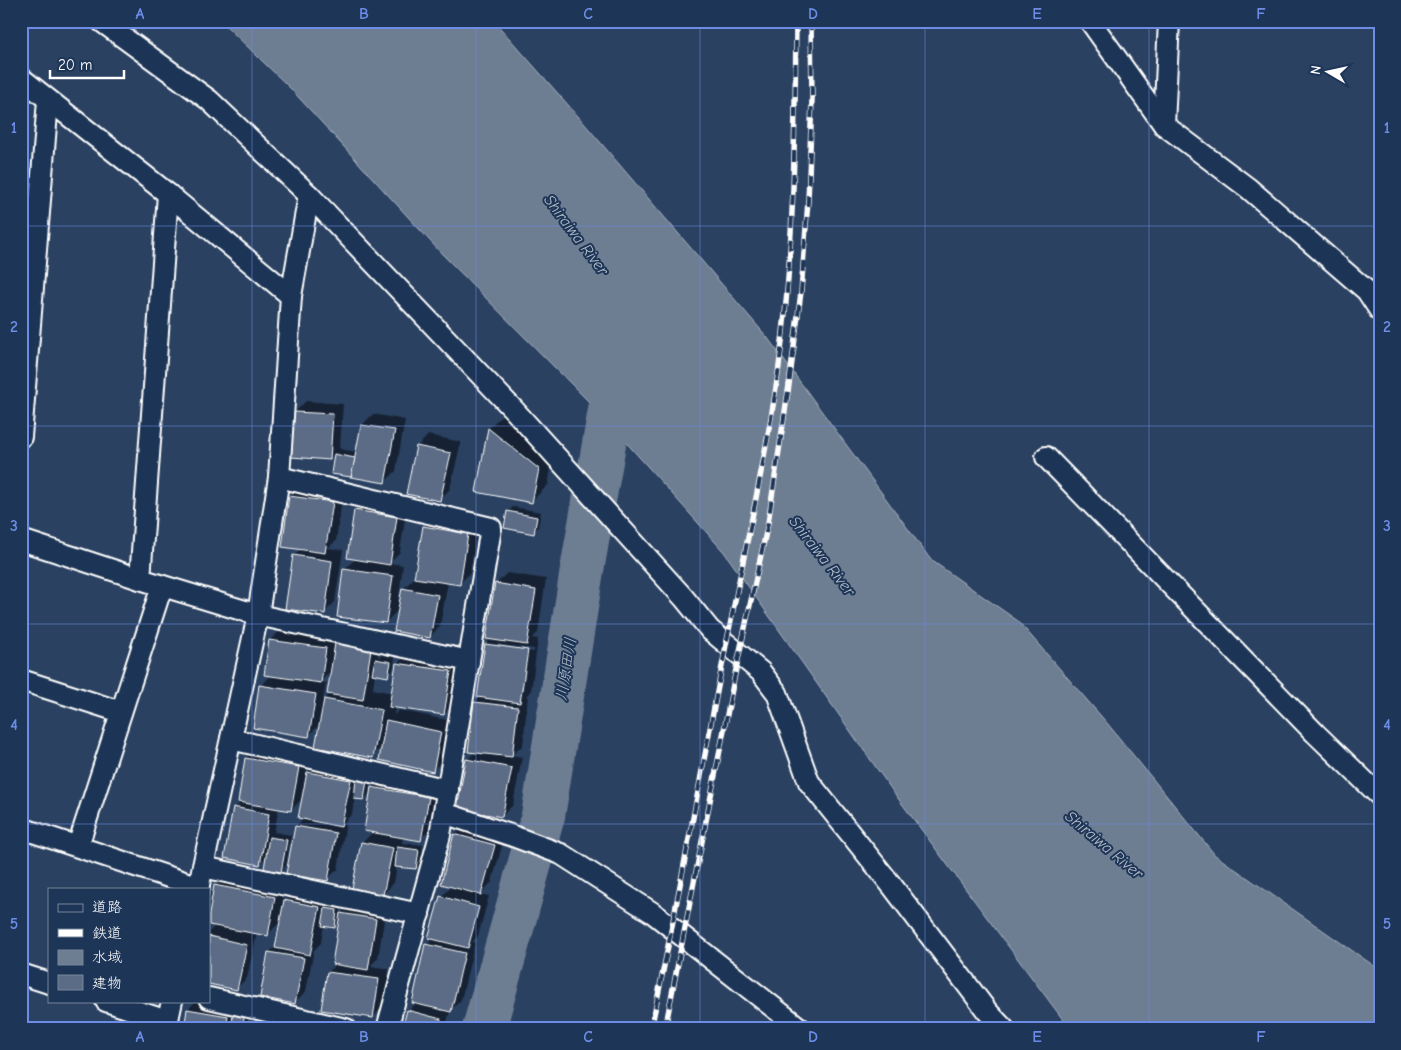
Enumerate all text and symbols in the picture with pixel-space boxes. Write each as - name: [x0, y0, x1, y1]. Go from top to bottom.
- text: A: [136, 5, 145, 23]
- text: B: [359, 5, 369, 23]
- text: C: [583, 5, 593, 23]
- text: D: [808, 5, 818, 23]
- text: E: [1032, 5, 1042, 23]
- text: F: [1256, 5, 1266, 23]
- scale bar: [50, 48, 124, 80]
- north arrow: [1304, 48, 1354, 98]
- text: 20 m: [58, 56, 92, 74]
- text: N: [1307, 64, 1325, 76]
- text: 1: [11, 119, 17, 137]
- text: 1: [1384, 119, 1390, 137]
- water label: Shiraiwa River: [540, 191, 612, 279]
- text: 2: [10, 318, 18, 336]
- text: 2: [1383, 318, 1391, 336]
- water label: Shiraiwa River: [785, 513, 859, 600]
- text: 3: [10, 517, 18, 535]
- text: 3: [1383, 517, 1391, 535]
- water label: 川原田川: [552, 636, 580, 702]
- text: 4: [10, 716, 18, 734]
- text: 4: [1383, 716, 1391, 734]
- water label: Shiraiwa River: [1061, 807, 1147, 883]
- legend: [48, 888, 210, 1002]
- text: 道路: [92, 898, 122, 916]
- text: 5: [10, 915, 18, 933]
- text: 5: [1383, 915, 1391, 933]
- text: 鉄道: [92, 924, 122, 942]
- text: 水域: [92, 948, 122, 966]
- text: 建物: [92, 974, 122, 992]
- text: A: [136, 1028, 145, 1046]
- text: B: [359, 1028, 369, 1046]
- text: C: [583, 1028, 593, 1046]
- text: D: [808, 1028, 818, 1046]
- text: E: [1032, 1028, 1042, 1046]
- text: F: [1256, 1028, 1266, 1046]

